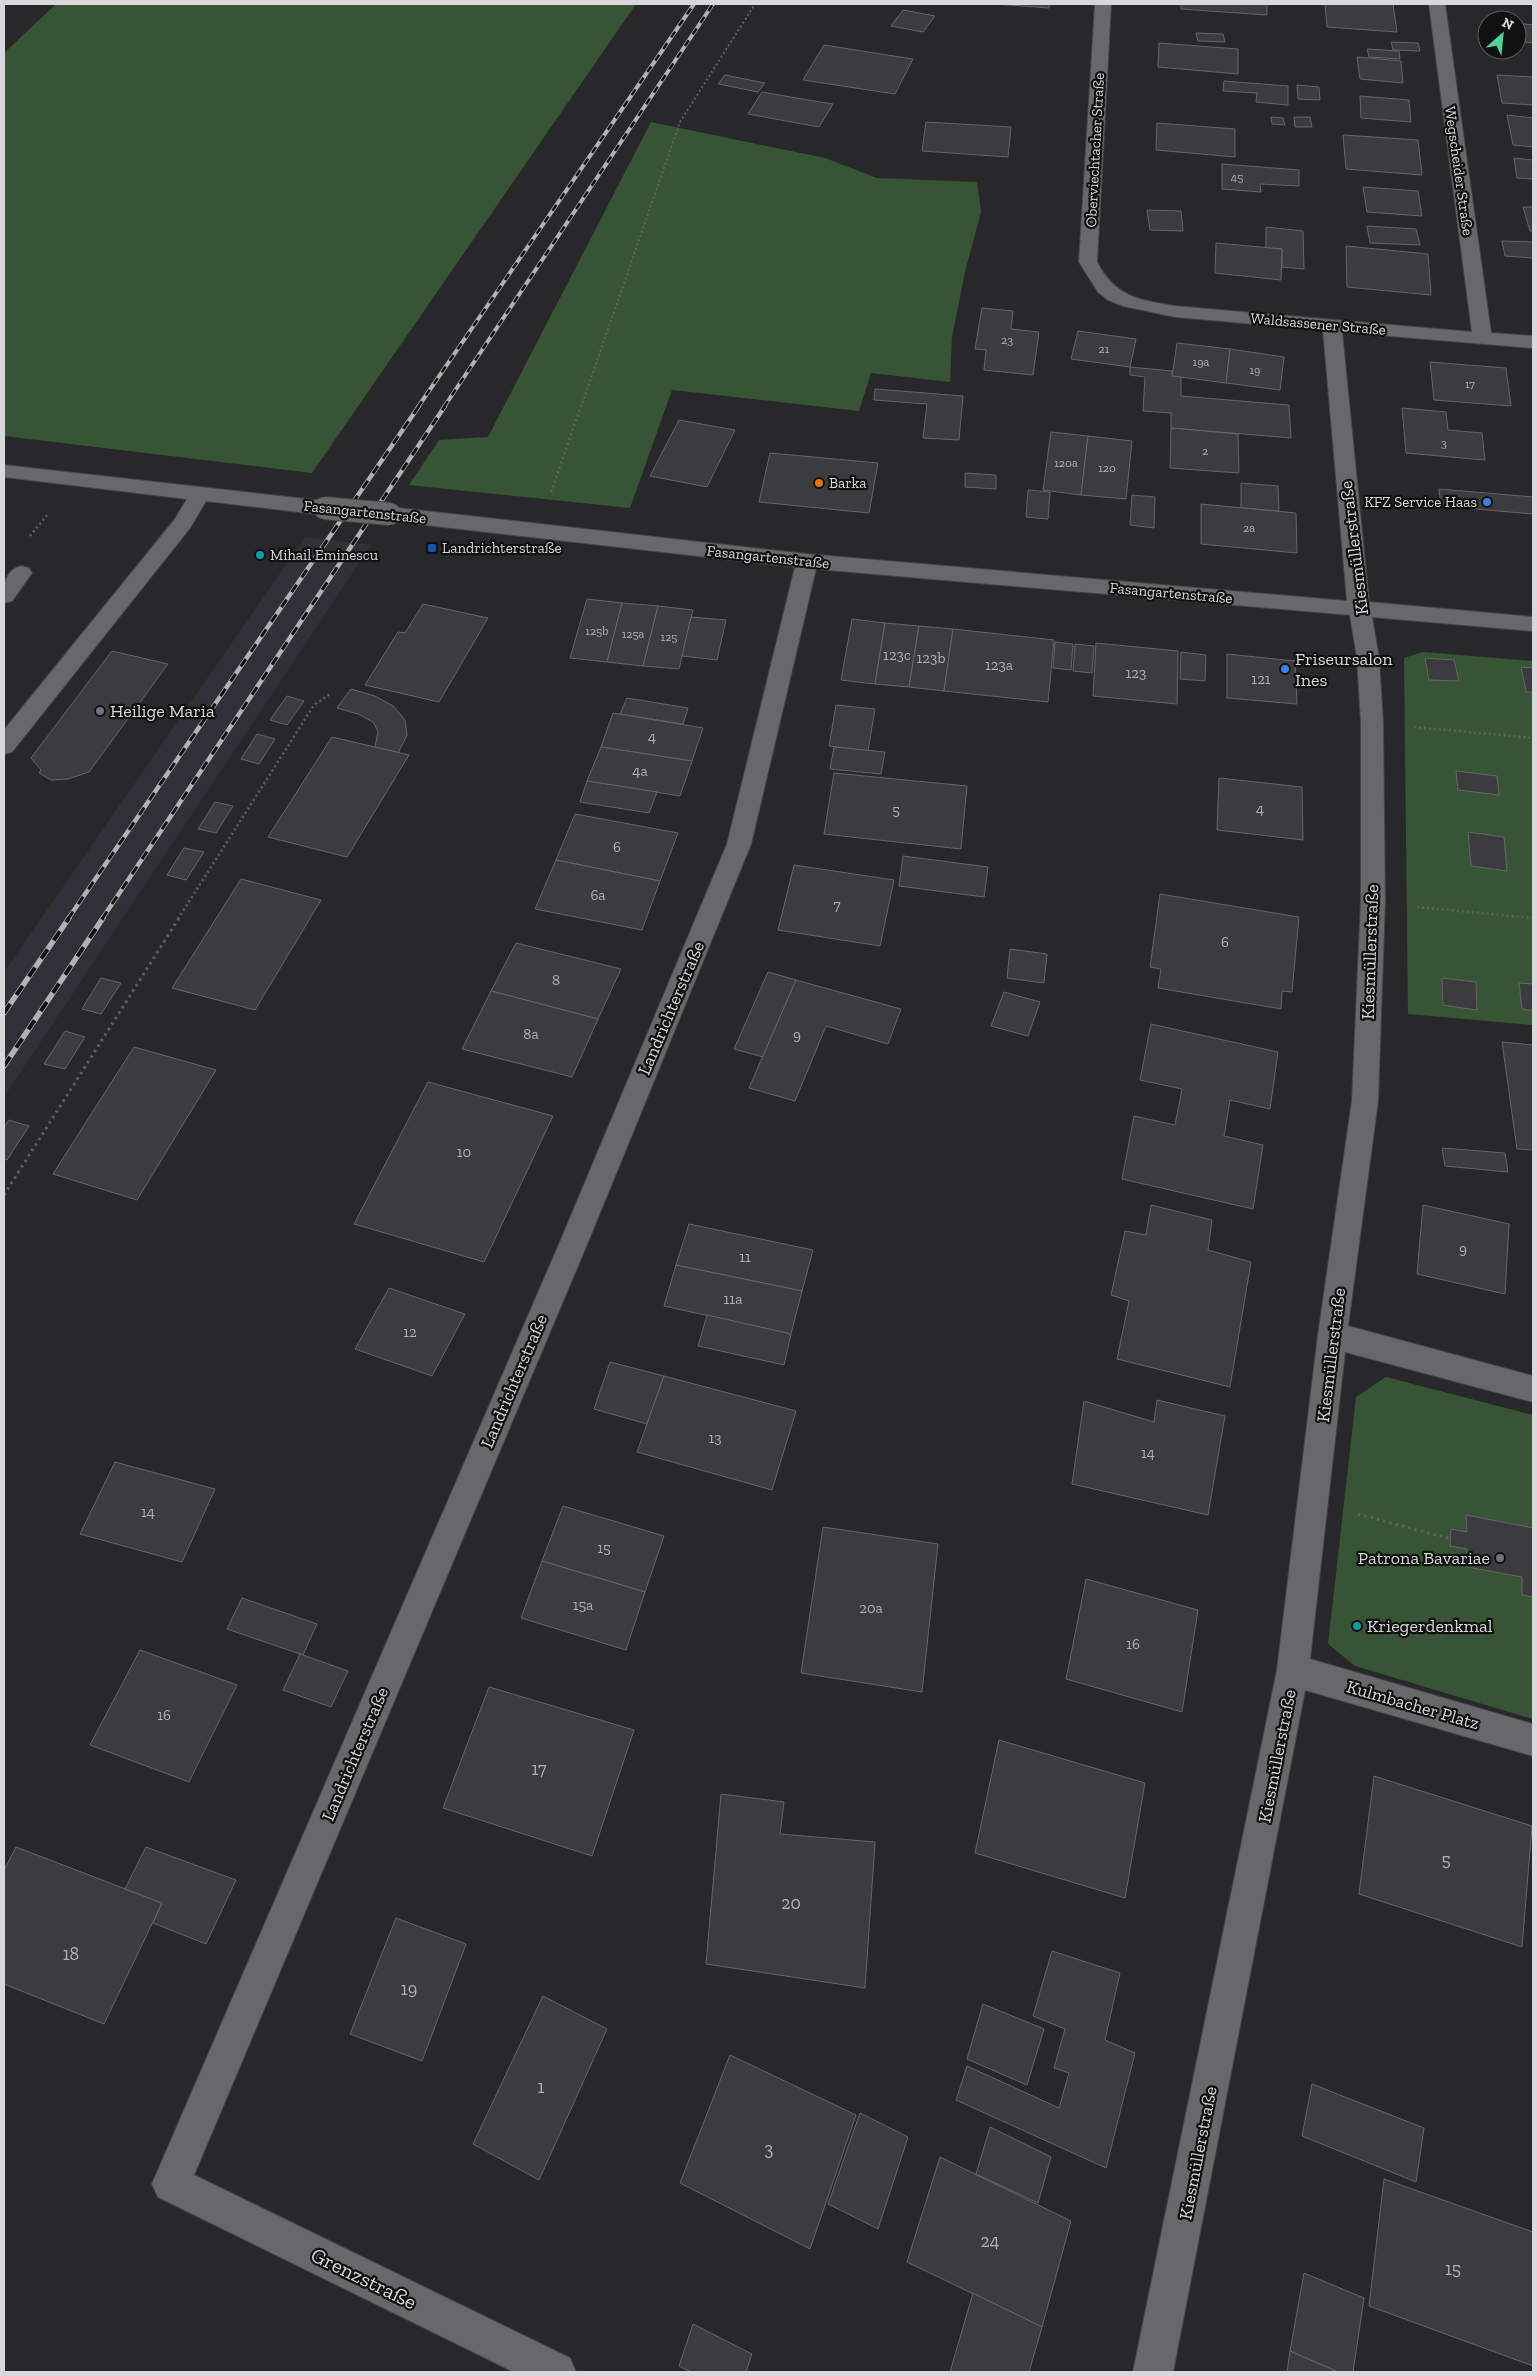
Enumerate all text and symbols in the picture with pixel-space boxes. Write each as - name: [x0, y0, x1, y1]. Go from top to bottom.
- north arrow: [1477, 10, 1527, 60]
- text: N: [1499, 14, 1517, 34]
- street label: Oberviechtacher Straße: [1082, 72, 1108, 228]
- street label: Wegscheider Straße: [1441, 105, 1477, 237]
- house number: 45: [1231, 170, 1243, 184]
- street label: Waldsassener Straße: [1250, 309, 1386, 339]
- house number: 23: [1001, 333, 1013, 347]
- house number: 21: [1099, 342, 1110, 356]
- house number: 19a: [1193, 355, 1210, 369]
- house number: 19: [1250, 363, 1261, 377]
- house number: 17: [1465, 377, 1475, 391]
- house number: 3: [1441, 436, 1447, 450]
- house number: 2: [1202, 444, 1208, 458]
- house number: 120a: [1054, 456, 1078, 470]
- house number: 120: [1098, 461, 1116, 475]
- place label: Barka: [829, 474, 867, 492]
- marker: Barka: [813, 477, 825, 489]
- street label: Kiesmüllerstraße: [1335, 480, 1373, 616]
- place label: KFZ Service Haas: [1364, 493, 1477, 511]
- marker: KFZ Service Haas: [1481, 496, 1493, 508]
- street label: Fasangartenstraße: [303, 497, 427, 527]
- house number: 2a: [1243, 521, 1255, 535]
- place label: Landrichterstraße: [442, 539, 562, 557]
- marker: Landrichterstraße: [426, 542, 438, 554]
- street label: Fasangartenstraße: [706, 542, 830, 572]
- place label: Mihail Eminescu: [270, 546, 379, 564]
- marker: Mihail Eminescu: [254, 549, 266, 561]
- street label: Fasangartenstraße: [1109, 579, 1233, 607]
- house number: 125b: [585, 624, 609, 638]
- house number: 125a: [622, 627, 645, 641]
- house number: 125: [661, 630, 677, 644]
- house number: 123c: [883, 646, 911, 664]
- place label: Friseursalon Ines: [1295, 648, 1393, 691]
- house number: 123b: [917, 649, 945, 667]
- house number: 123a: [985, 656, 1013, 674]
- marker: Friseursalon Ines: [1279, 663, 1291, 675]
- house number: 123: [1126, 664, 1146, 682]
- house number: 121: [1251, 670, 1271, 688]
- place label: Heilige Maria: [110, 700, 215, 722]
- marker: Heilige Maria: [94, 705, 106, 717]
- house number: 4: [648, 728, 656, 746]
- house number: 4a: [632, 762, 648, 780]
- house number: 4: [1256, 800, 1264, 818]
- house number: 5: [892, 801, 900, 819]
- house number: 6: [613, 838, 621, 856]
- street label: Kiesmüllerstraße: [1357, 884, 1383, 1020]
- house number: 6a: [590, 886, 606, 904]
- house number: 7: [833, 896, 841, 914]
- house number: 6: [1221, 933, 1229, 951]
- street label: Landrichterstraße: [633, 938, 709, 1078]
- house number: 8: [552, 971, 560, 989]
- house number: 8a: [523, 1025, 539, 1043]
- house number: 9: [793, 1026, 801, 1044]
- house number: 10: [457, 1143, 471, 1161]
- house number: 9: [1459, 1240, 1467, 1258]
- house number: 11: [739, 1248, 751, 1266]
- street label: Kiesmüllerstraße: [1312, 1287, 1350, 1423]
- house number: 11a: [724, 1290, 742, 1308]
- street label: Landrichterstraße: [476, 1311, 552, 1451]
- house number: 12: [403, 1323, 417, 1341]
- house number: 13: [708, 1429, 722, 1447]
- house number: 14: [1141, 1444, 1155, 1462]
- house number: 14: [141, 1503, 155, 1521]
- house number: 15: [597, 1539, 611, 1557]
- place label: Patrona Bavariae: [1358, 1547, 1490, 1569]
- marker: Patrona Bavariae: [1494, 1552, 1506, 1564]
- house number: 15a: [573, 1596, 593, 1614]
- house number: 20a: [859, 1599, 883, 1617]
- place label: Kriegerdenkmal: [1367, 1615, 1493, 1637]
- marker: Kriegerdenkmal: [1351, 1620, 1363, 1632]
- house number: 16: [1126, 1635, 1140, 1653]
- street label: Kulmbacher Platz: [1344, 1676, 1482, 1734]
- street label: Landrichterstraße: [317, 1684, 393, 1824]
- street label: Kiesmüllerstraße: [1253, 1688, 1301, 1824]
- house number: 16: [157, 1706, 171, 1724]
- house number: 17: [531, 1758, 547, 1780]
- house number: 5: [1441, 1849, 1451, 1871]
- house number: 20: [781, 1892, 801, 1914]
- house number: 18: [63, 1943, 79, 1965]
- house number: 19: [401, 1978, 417, 2000]
- house number: 1: [538, 2076, 545, 2098]
- street label: Kiesmüllerstraße: [1174, 2085, 1222, 2221]
- house number: 3: [765, 2138, 774, 2160]
- house number: 24: [981, 2230, 1000, 2252]
- street label: Grenzstraße: [307, 2242, 421, 2314]
- house number: 15: [1445, 2258, 1461, 2280]

